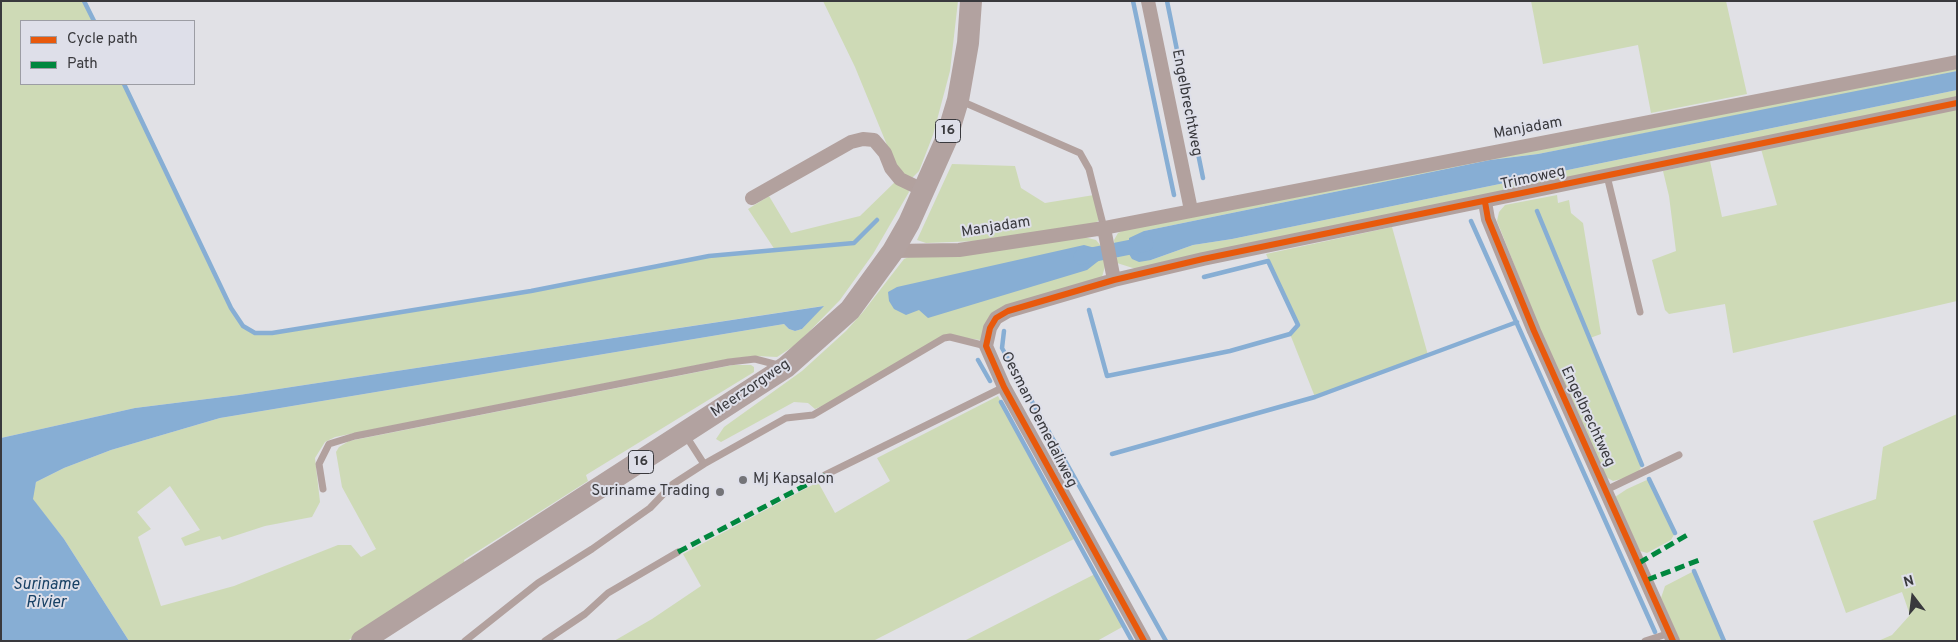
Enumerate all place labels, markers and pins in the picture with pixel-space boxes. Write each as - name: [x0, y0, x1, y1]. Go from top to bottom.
- place label: Mj Kapsalon: [753, 471, 834, 489]
- marker: Mj Kapsalon: [737, 474, 749, 486]
- place label: Suriname Trading: [591, 483, 710, 501]
- marker: Suriname Trading: [714, 486, 726, 498]

